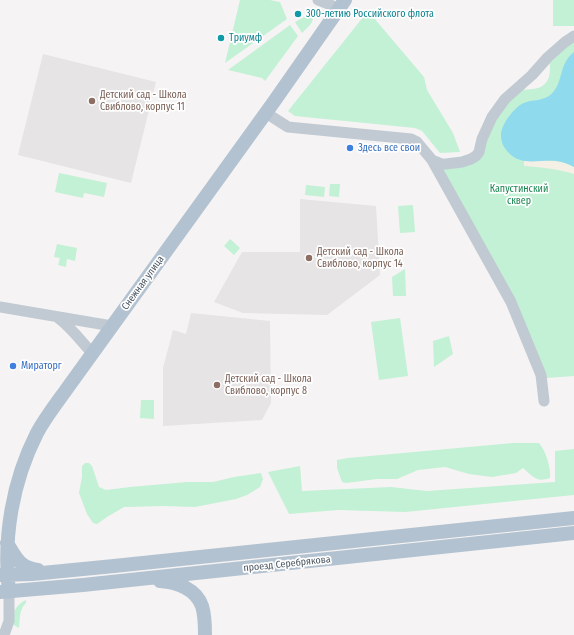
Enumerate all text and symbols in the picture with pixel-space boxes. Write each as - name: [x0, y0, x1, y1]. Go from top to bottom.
- place label: 300-летию Российского флота: [306, 8, 434, 20]
- marker: 300-летию Российского флота: [293, 9, 303, 19]
- place label: Триумф: [229, 32, 262, 44]
- marker: Триумф: [216, 33, 226, 43]
- place label: Детский сад - Школа Свиблово, корпус 11: [100, 89, 187, 112]
- marker: Детский сад - Школа Свиблово, корпус 11: [87, 96, 97, 106]
- place label: Здесь все свои: [358, 142, 420, 154]
- marker: Здесь все свои: [345, 143, 355, 153]
- park label: Капустинский сквер: [490, 183, 548, 206]
- place label: Детский сад - Школа Свиблово, корпус 14: [317, 246, 404, 270]
- marker: Детский сад - Школа Свиблово, корпус 14: [304, 253, 314, 263]
- street label: Снежная улица: [119, 254, 167, 312]
- place label: Мираторг: [21, 360, 62, 372]
- marker: Мираторг: [8, 361, 18, 371]
- place label: Детский сад - Школа Свиблово, корпус 8: [225, 373, 312, 396]
- marker: Детский сад - Школа Свиблово, корпус 8: [212, 380, 222, 390]
- street label: проезд Серебрякова: [243, 553, 331, 575]

